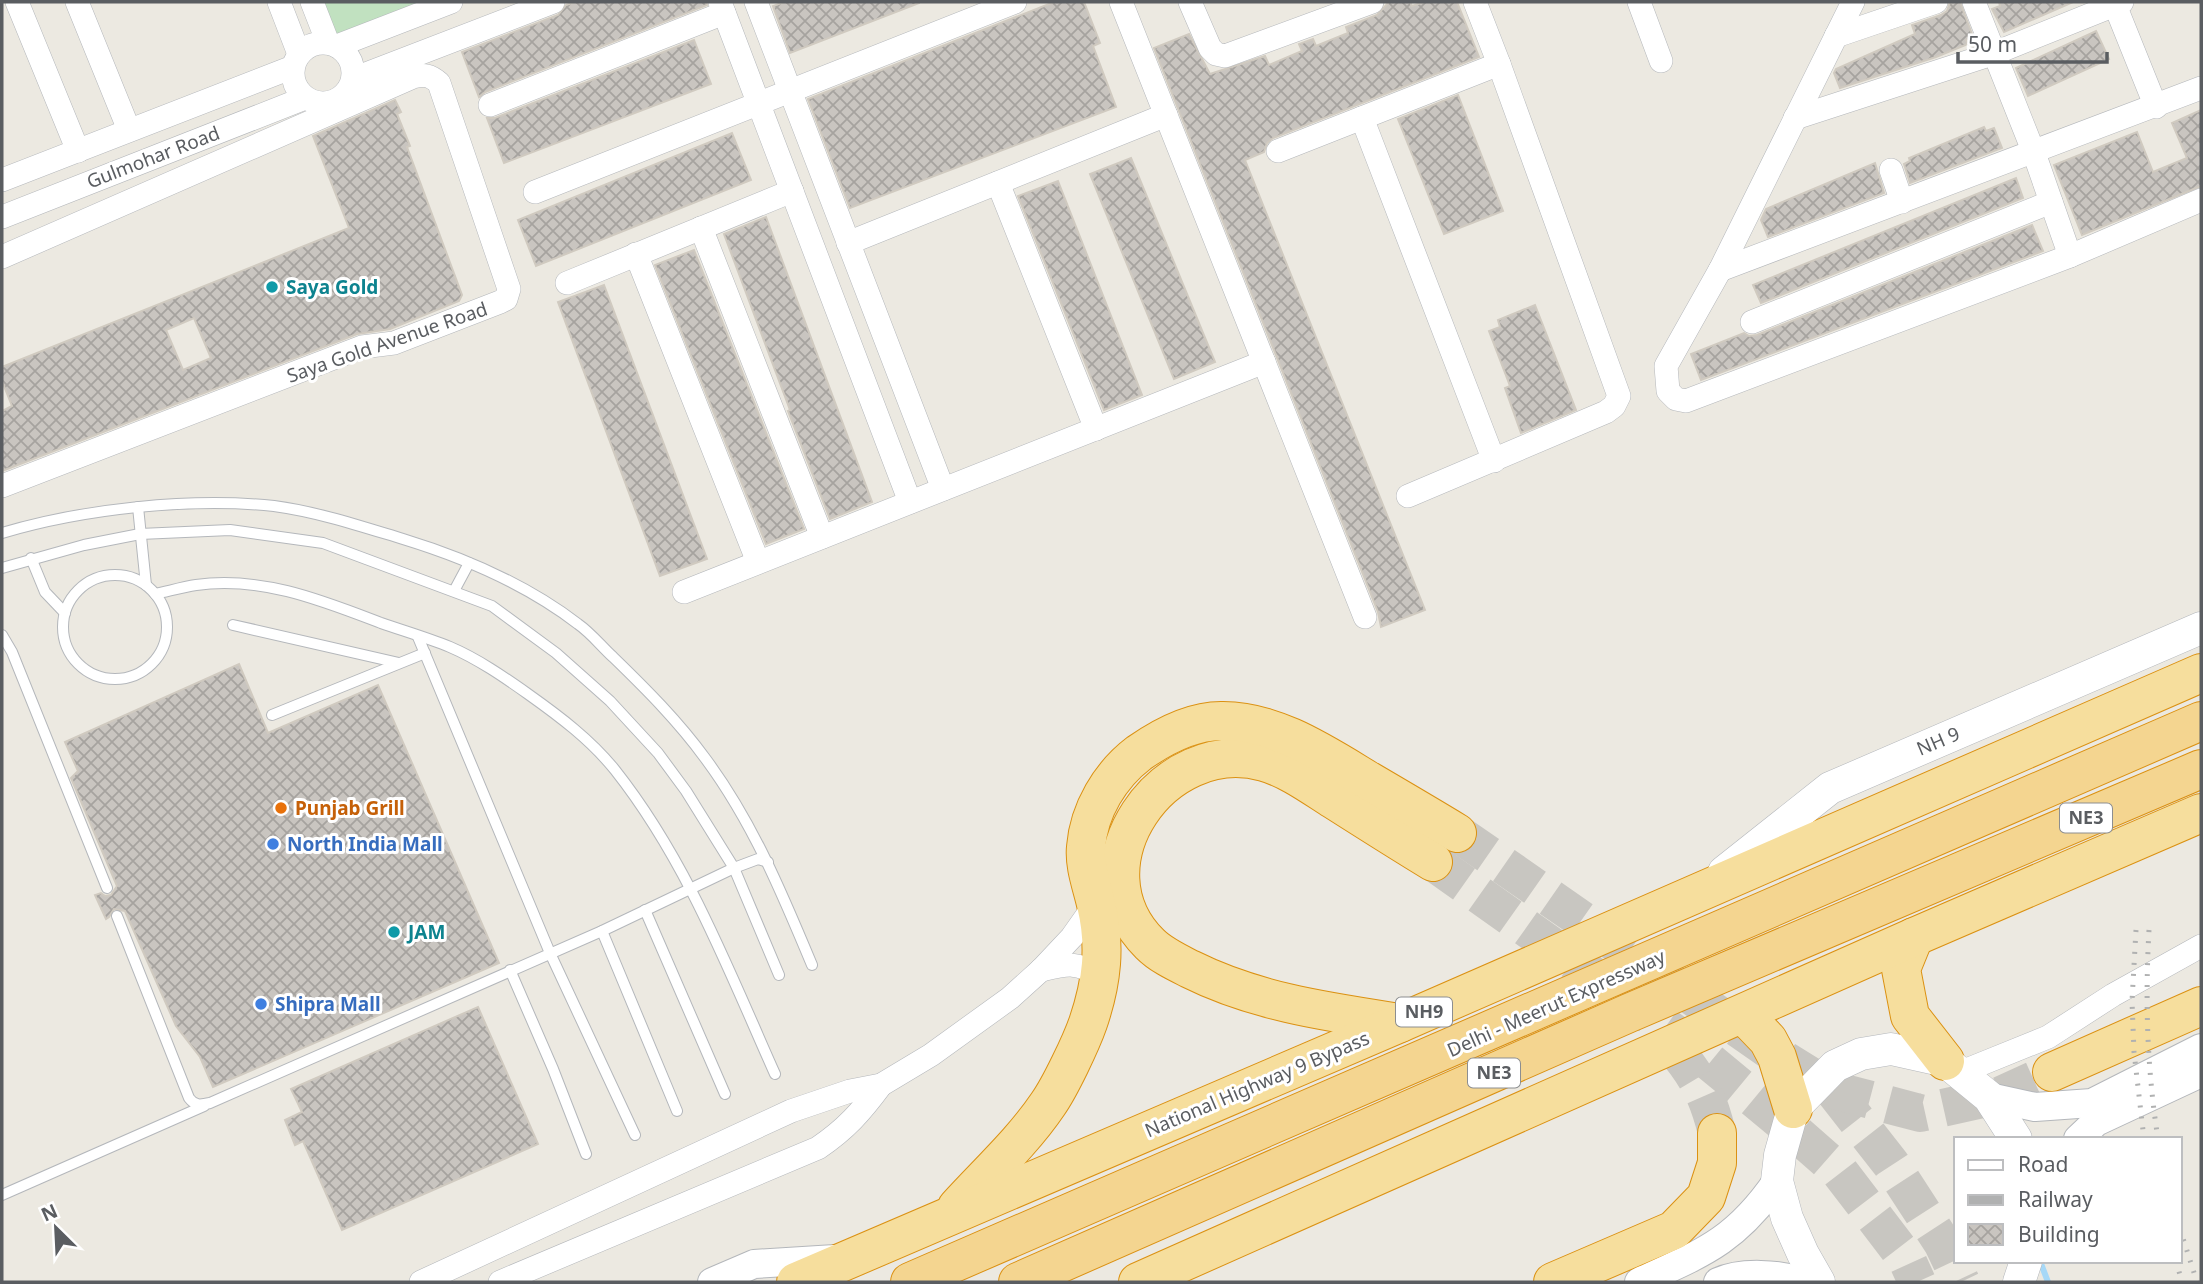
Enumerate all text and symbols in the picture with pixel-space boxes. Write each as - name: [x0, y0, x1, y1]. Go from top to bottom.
- scale bar: [1958, 21, 2107, 65]
- text: 50 m: [1968, 30, 2017, 58]
- street label: Gulmohar Road: [83, 120, 223, 194]
- place label: Saya Gold: [286, 274, 378, 300]
- marker: Saya Gold: [264, 279, 280, 295]
- street label: Saya Gold Avenue Road: [283, 295, 491, 389]
- street label: NH 9: [1913, 720, 1963, 762]
- place label: Punjab Grill: [295, 795, 405, 821]
- marker: Punjab Grill: [273, 800, 289, 816]
- road number: NE3: [2060, 804, 2112, 832]
- place label: North India Mall: [287, 831, 443, 857]
- marker: North India Mall: [265, 836, 281, 852]
- place label: JAM: [406, 919, 445, 945]
- marker: JAM: [386, 924, 402, 940]
- street label: Delhi - Meerut Expressway: [1443, 943, 1669, 1063]
- place label: Shipra Mall: [275, 991, 381, 1017]
- marker: Shipra Mall: [253, 996, 269, 1012]
- road number: NH9: [1396, 998, 1452, 1027]
- street label: National Highway 9 Bypass: [1141, 1025, 1373, 1143]
- road number: NE3: [1468, 1058, 1520, 1088]
- legend: [1954, 1137, 2182, 1263]
- text: Road: [2018, 1150, 2068, 1178]
- text: Railway: [2018, 1185, 2093, 1213]
- north arrow: [21, 1193, 91, 1263]
- text: N: [37, 1197, 61, 1227]
- text: Building: [2018, 1220, 2100, 1248]

